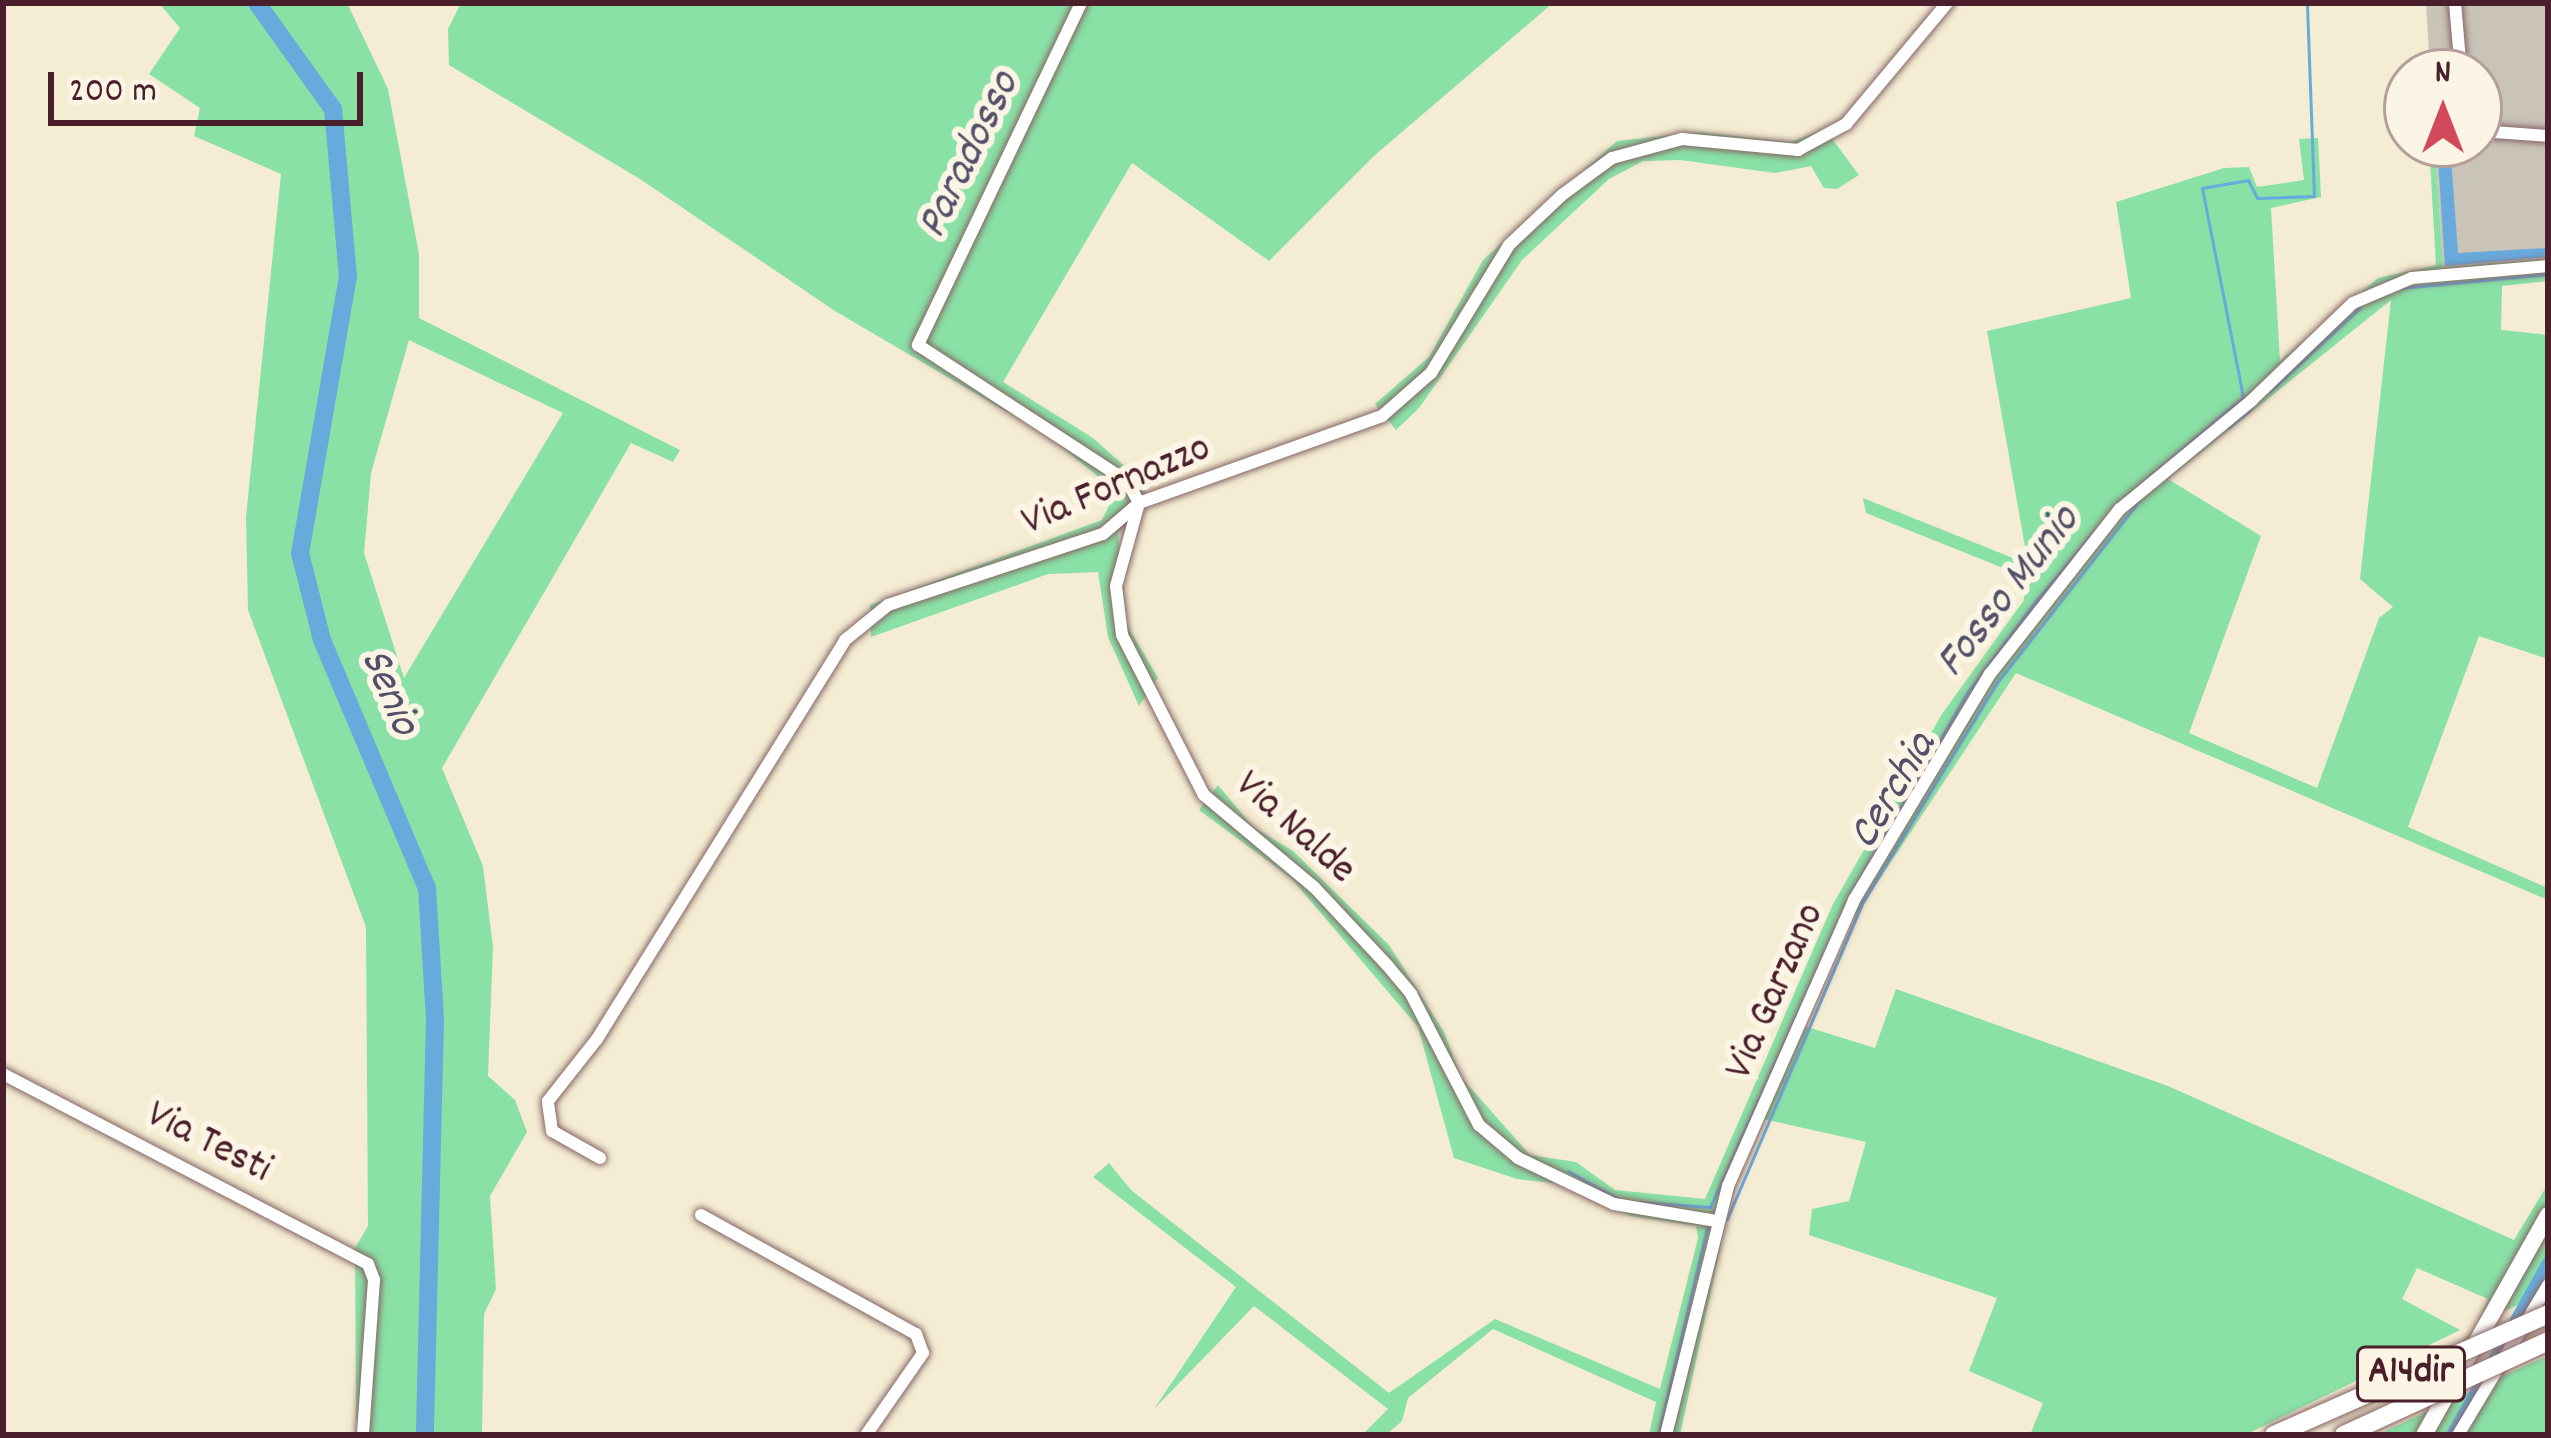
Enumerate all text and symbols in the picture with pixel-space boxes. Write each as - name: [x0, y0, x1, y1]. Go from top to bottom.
- scale bar: [54, 48, 369, 122]
- north arrow: [2383, 48, 2503, 168]
- text: N: [2435, 51, 2451, 98]
- water label: Paradosso: [908, 64, 1034, 248]
- text: 200 m: [69, 67, 157, 119]
- street label: Via Fornazzo: [1015, 425, 1219, 549]
- water label: Fosso Munio: [1926, 496, 2094, 690]
- water label: Senio: [345, 642, 429, 744]
- water label: Cerchia: [1839, 724, 1951, 860]
- street label: Via Nalde: [1223, 761, 1365, 897]
- street label: Via Garzano: [1716, 896, 1838, 1088]
- street label: Via Testi: [137, 1091, 279, 1197]
- road number: A14dir: [2354, 1341, 2468, 1407]

